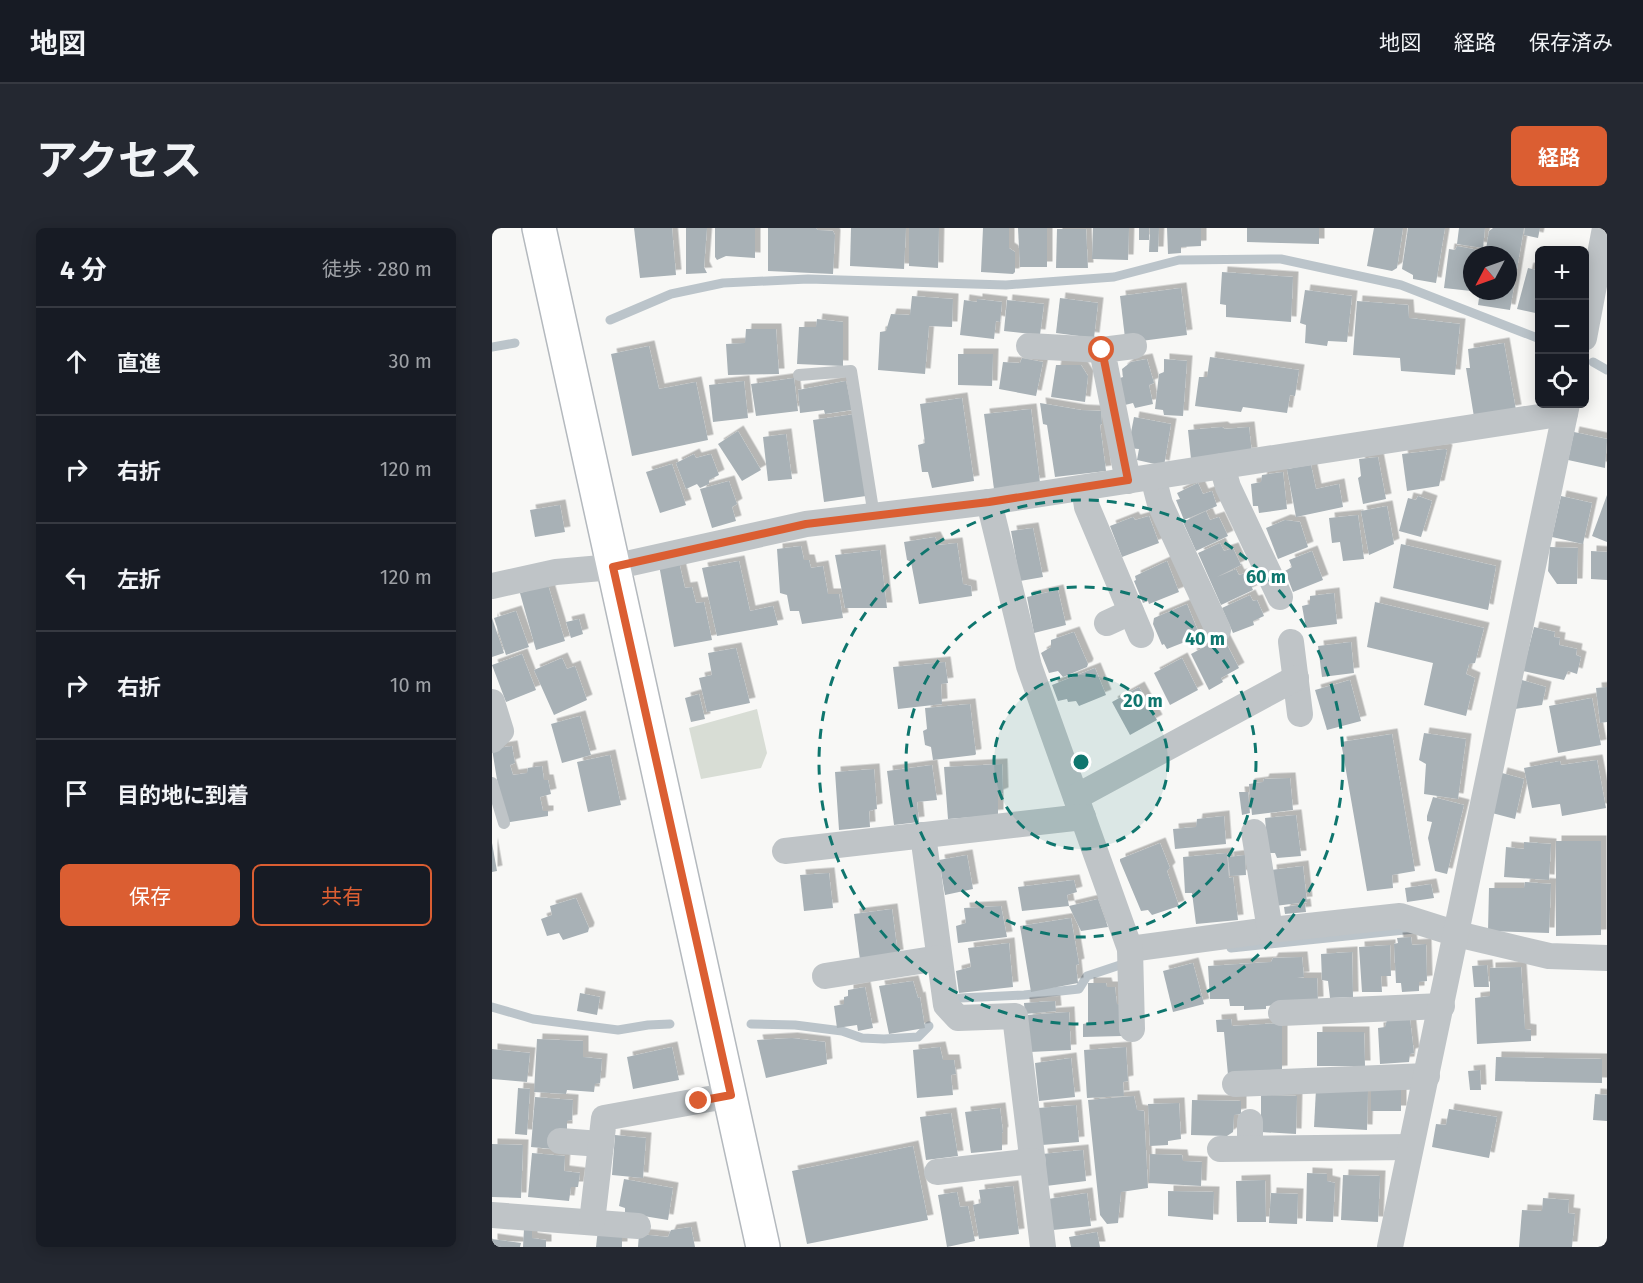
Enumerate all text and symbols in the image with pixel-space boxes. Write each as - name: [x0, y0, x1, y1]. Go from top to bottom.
- text: 地図: [30, 27, 86, 60]
- text: 地図: [1379, 30, 1421, 56]
- text: 経路: [1454, 30, 1496, 56]
- text: 保存済み: [1529, 30, 1613, 56]
- button: 経路: [1511, 126, 1607, 186]
- text: アクセス: [36, 136, 202, 186]
- north arrow: [1463, 246, 1517, 300]
- map controls: [1535, 246, 1589, 408]
- button: +: [1535, 246, 1589, 300]
- text: 4 分: [60, 255, 107, 286]
- text: 徒歩 · 280 m: [322, 257, 432, 281]
- button: −: [1535, 300, 1589, 354]
- route start: [1088, 336, 1114, 362]
- icon: ahead: [60, 345, 93, 378]
- text: 30 m: [388, 349, 432, 373]
- text: 直進: [117, 350, 161, 377]
- button: locate: [1535, 354, 1589, 408]
- icon: right: [60, 453, 93, 486]
- text: 120 m: [380, 457, 432, 481]
- text: 右折: [117, 458, 161, 485]
- icon: left: [60, 561, 93, 594]
- text: 120 m: [380, 565, 432, 589]
- text: 左折: [117, 566, 161, 593]
- text: 60 m: [1246, 566, 1286, 588]
- text: 40 m: [1185, 628, 1225, 650]
- icon: right: [60, 669, 93, 702]
- text: 10 m: [390, 673, 432, 697]
- text: 右折: [117, 674, 161, 701]
- text: 20 m: [1123, 690, 1163, 712]
- centre of rings: [1071, 752, 1091, 772]
- icon: arrive: [60, 777, 93, 810]
- text: 目的地に到着: [117, 782, 249, 809]
- button: 保存: [60, 864, 240, 926]
- button: 共有: [252, 864, 432, 926]
- route end: [685, 1087, 711, 1113]

